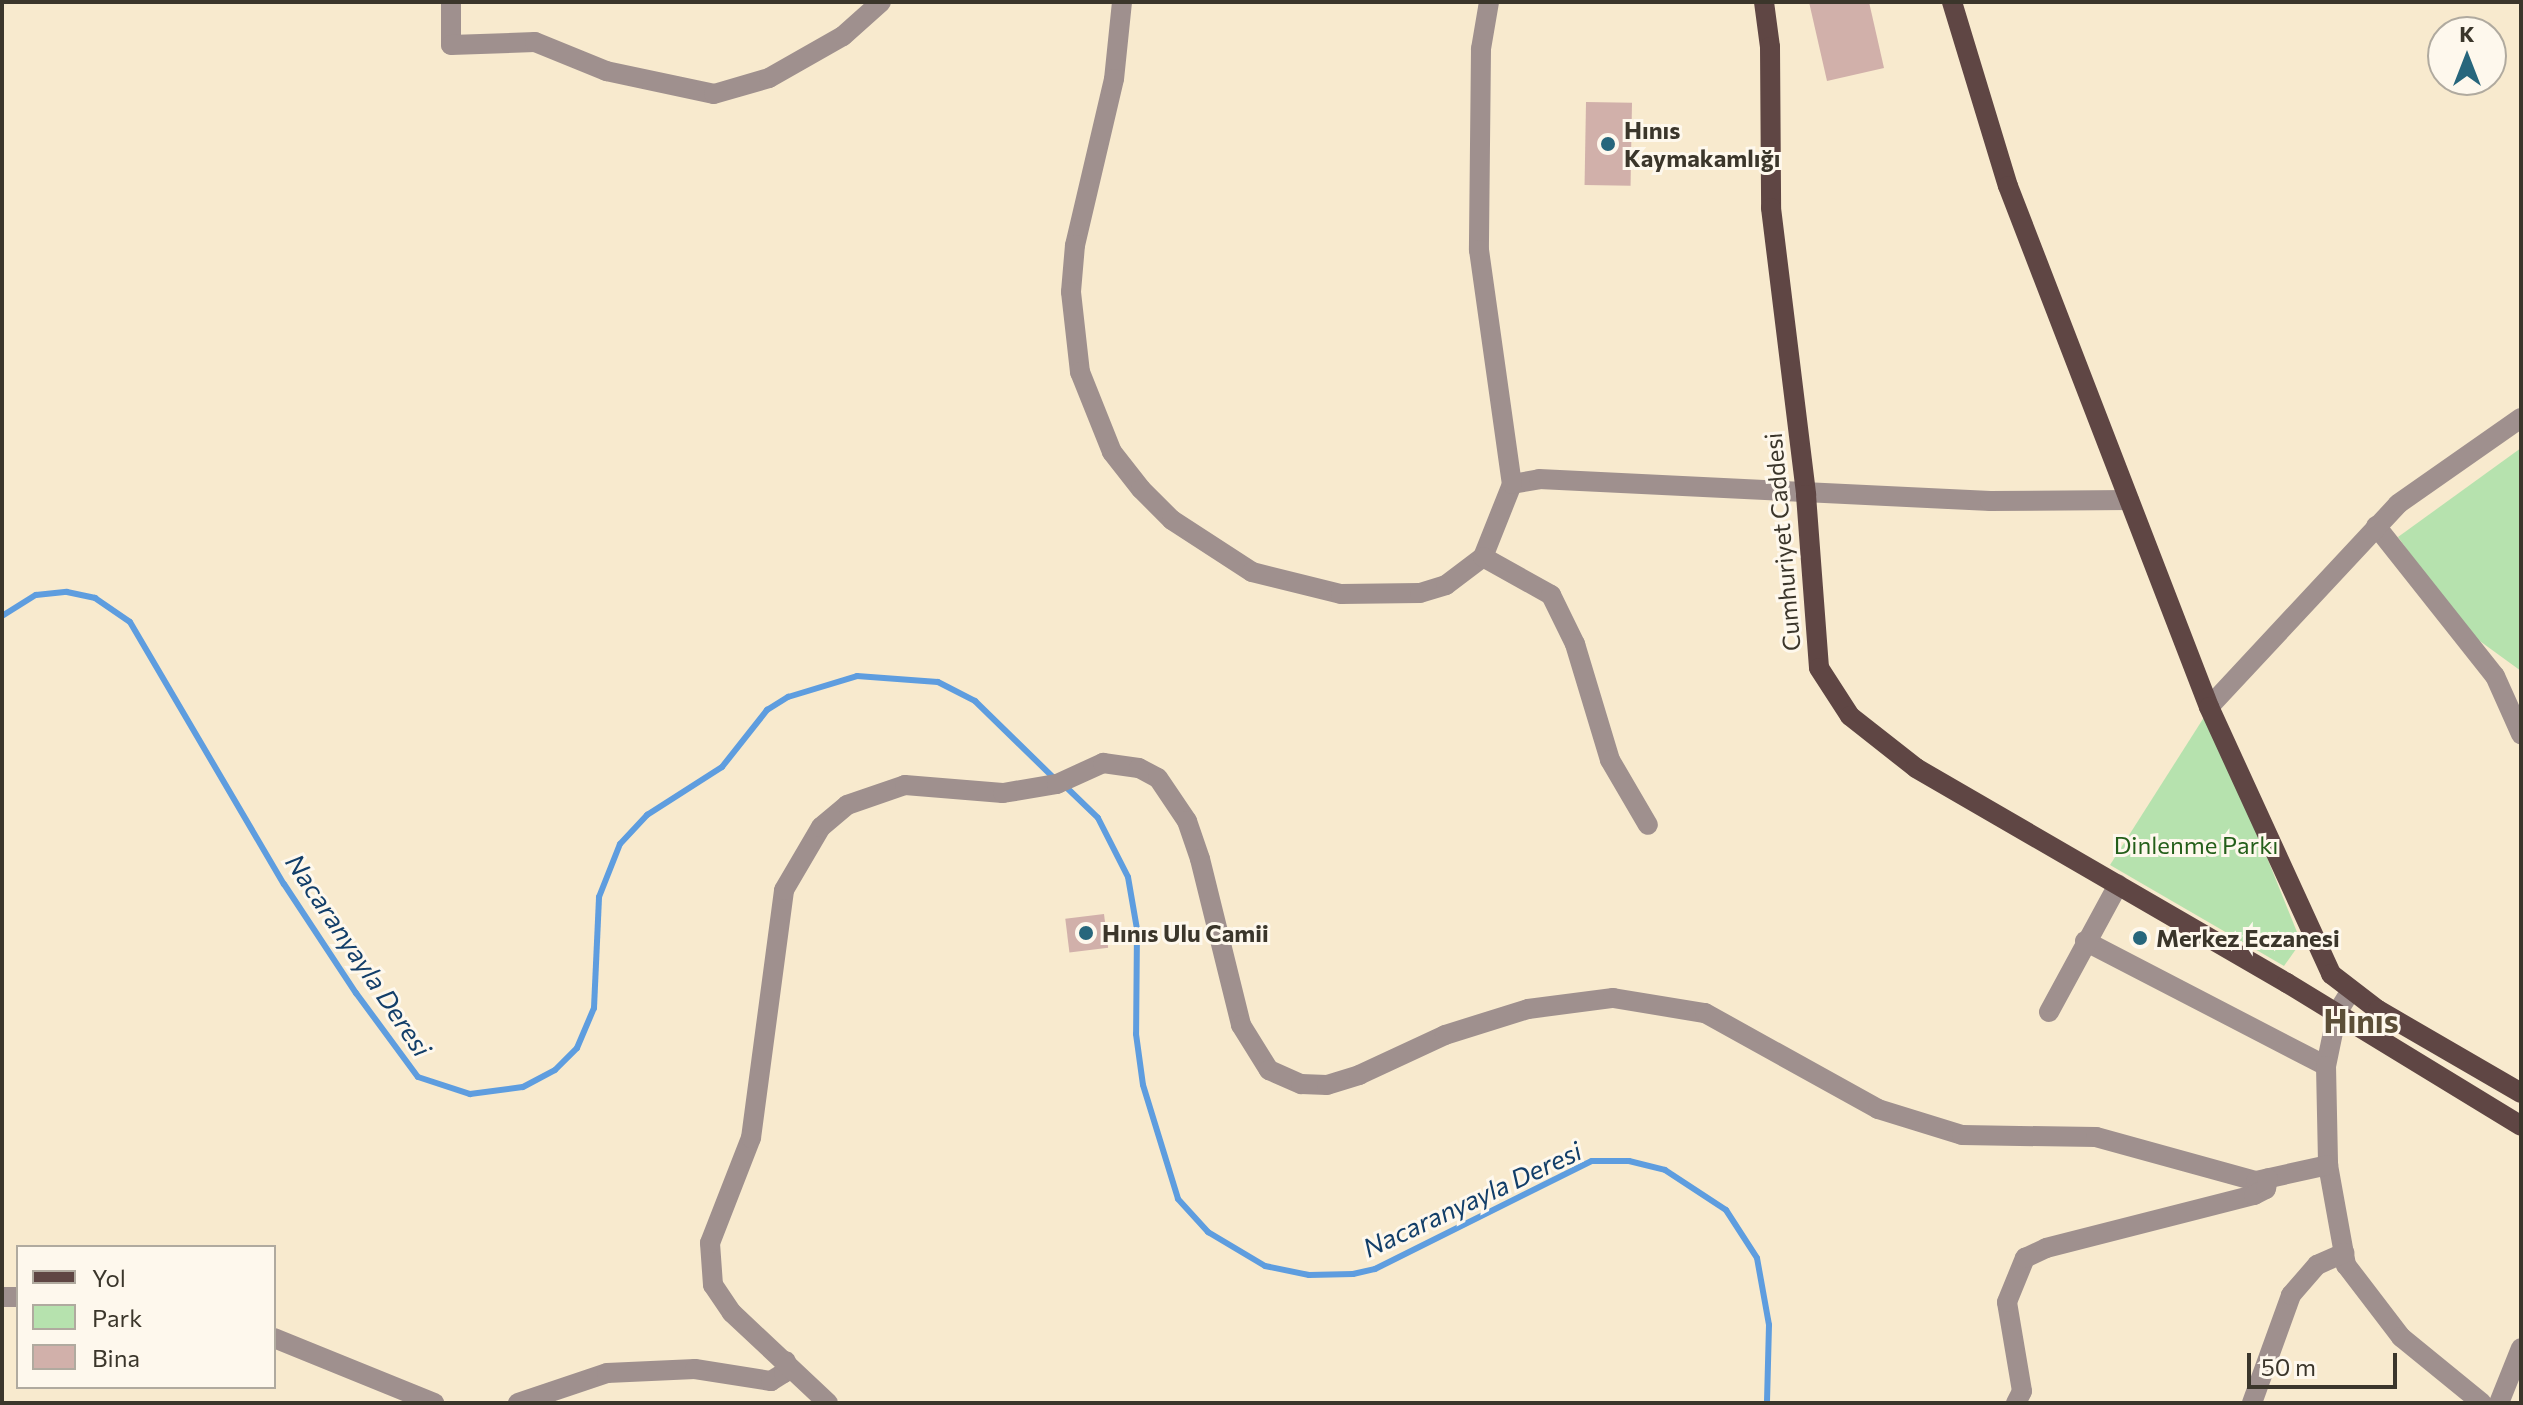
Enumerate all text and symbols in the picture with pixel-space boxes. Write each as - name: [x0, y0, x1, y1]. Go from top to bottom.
- north arrow: [2427, 16, 2507, 96]
- text: K: [2459, 20, 2475, 47]
- place label: Hınıs Kaymakamlığı: [1624, 116, 1780, 172]
- marker: Hınıs Kaymakamlığı: [1599, 135, 1617, 153]
- street label: Cumhuriyet Caddesi: [1758, 432, 1806, 652]
- park label: Dinlenme Parkı: [2114, 831, 2278, 859]
- water label: Nacaranyayla Deresi: [280, 848, 438, 1062]
- place label: Hınıs Ulu Camii: [1102, 919, 1269, 947]
- marker: Hınıs Ulu Camii: [1077, 924, 1095, 942]
- place label: Merkez Eczanesi: [2156, 924, 2340, 952]
- marker: Merkez Eczanesi: [2131, 929, 2149, 947]
- district label: Hınıs: [2323, 1001, 2399, 1039]
- water label: Nacaranyayla Deresi: [1358, 1135, 1586, 1263]
- legend: [16, 1245, 276, 1389]
- text: Yol: [92, 1263, 126, 1292]
- text: Park: [92, 1303, 142, 1332]
- scale bar: [2251, 1337, 2401, 1387]
- text: Bina: [92, 1343, 140, 1372]
- text: 50 m: [2261, 1352, 2316, 1381]

